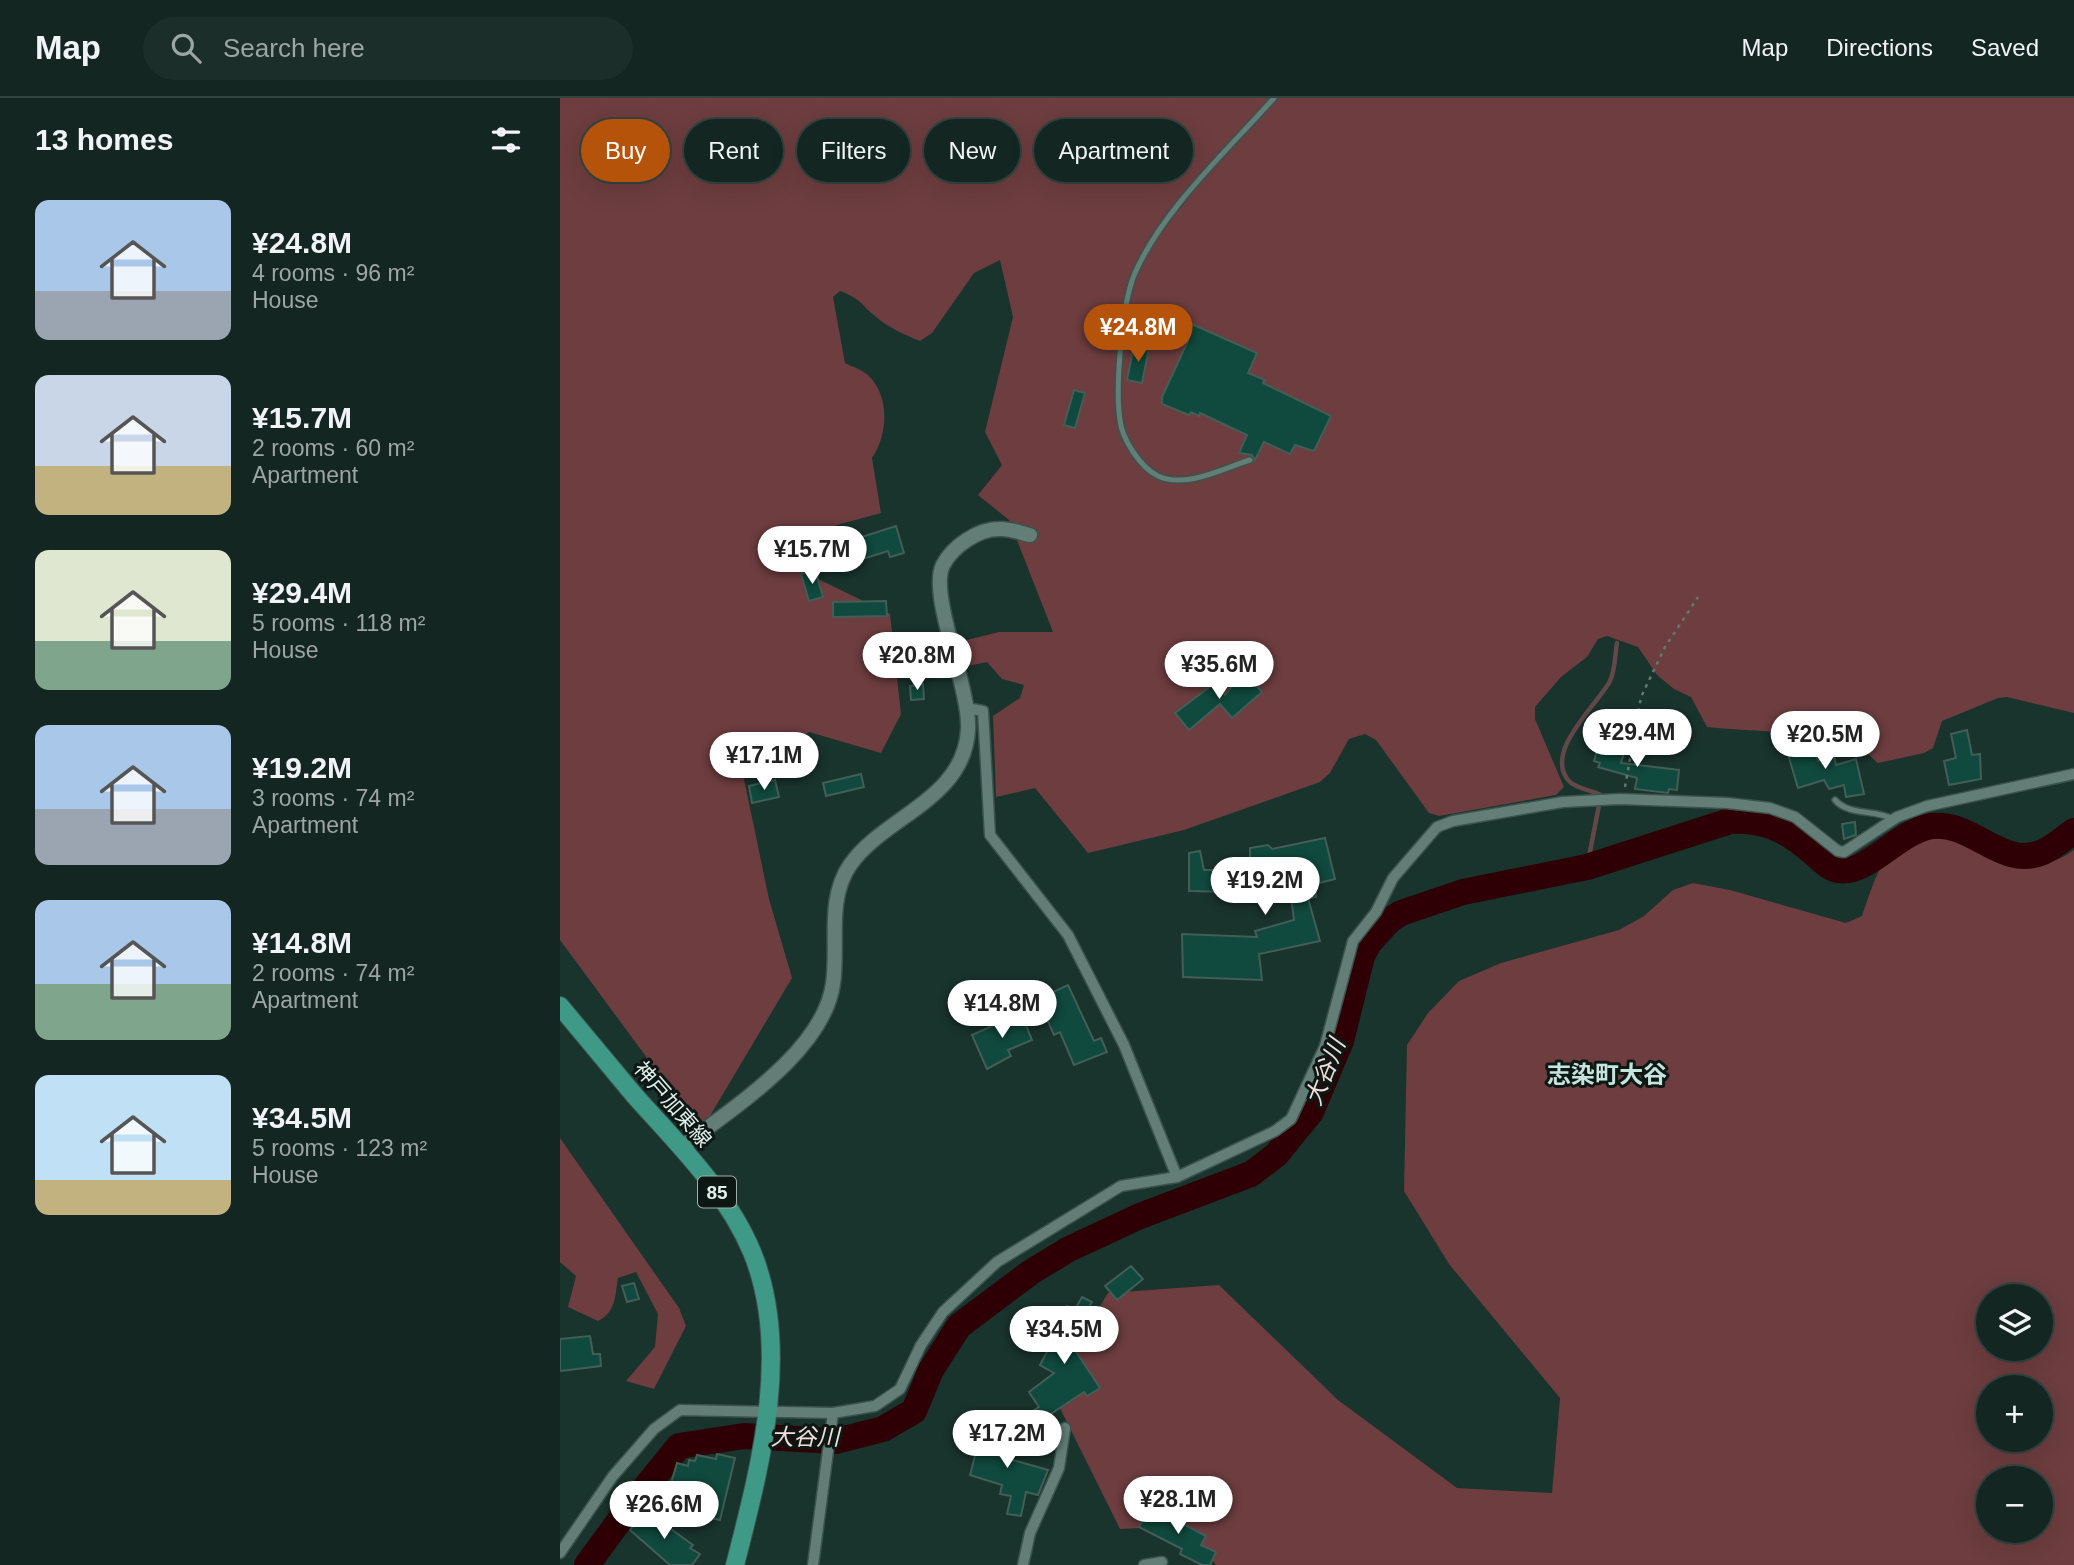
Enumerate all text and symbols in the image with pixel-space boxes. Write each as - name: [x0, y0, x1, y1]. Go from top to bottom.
- search box: [143, 17, 633, 80]
- text: Map: [35, 29, 101, 66]
- icon: search: [167, 29, 205, 67]
- text: Search here: [223, 33, 365, 63]
- text: Map: [1742, 34, 1788, 61]
- text: Directions: [1826, 34, 1933, 61]
- text: Saved: [1971, 34, 2039, 61]
- chip: Buy: [581, 119, 670, 182]
- chip: Rent: [684, 119, 783, 182]
- chip: Filters: [797, 119, 910, 182]
- chip: New: [924, 119, 1020, 182]
- chip: Apartment: [1034, 119, 1193, 182]
- icon: filters: [487, 121, 525, 159]
- text: 13 homes: [35, 123, 173, 156]
- text: ¥24.8M: [252, 226, 352, 259]
- icon: home: [91, 228, 175, 312]
- text: 4 rooms · 96 m²: [252, 260, 414, 286]
- text: House: [252, 287, 318, 313]
- pin: ¥24.8M: [1081, 304, 1195, 364]
- text: ¥24.8M: [1100, 314, 1176, 340]
- text: ¥15.7M: [252, 401, 352, 434]
- icon: home: [91, 403, 175, 487]
- text: 2 rooms · 60 m²: [252, 435, 414, 461]
- text: Apartment: [252, 462, 358, 488]
- pin: ¥15.7M: [755, 526, 869, 586]
- text: ¥15.7M: [774, 536, 850, 562]
- text: ¥29.4M: [252, 576, 352, 609]
- icon: home: [91, 578, 175, 662]
- text: 5 rooms · 118 m²: [252, 610, 425, 636]
- pin: ¥20.8M: [860, 632, 974, 692]
- text: House: [252, 637, 318, 663]
- text: ¥20.8M: [879, 642, 955, 668]
- pin: ¥35.6M: [1162, 642, 1276, 701]
- text: ¥35.6M: [1181, 651, 1257, 677]
- pin: ¥29.4M: [1580, 710, 1694, 769]
- pin: ¥20.5M: [1768, 712, 1882, 771]
- text: ¥29.4M: [1599, 719, 1675, 745]
- text: ¥20.5M: [1787, 721, 1863, 747]
- pin: ¥17.1M: [707, 732, 821, 792]
- text: ¥17.1M: [726, 742, 802, 768]
- text: ¥19.2M: [252, 751, 352, 784]
- icon: home: [91, 753, 175, 837]
- text: 3 rooms · 74 m²: [252, 785, 414, 811]
- text: Apartment: [252, 812, 358, 838]
- pin: ¥19.2M: [1208, 858, 1322, 917]
- text: ¥19.2M: [1227, 867, 1303, 893]
- text: ¥14.8M: [252, 926, 352, 959]
- icon: home: [91, 928, 175, 1012]
- text: 2 rooms · 74 m²: [252, 960, 414, 986]
- pin: ¥14.8M: [945, 981, 1059, 1040]
- text: Apartment: [252, 987, 358, 1013]
- text: ¥14.8M: [964, 990, 1040, 1016]
- water label: 大谷川: [1300, 1032, 1351, 1109]
- street label: 神戸加東線: [630, 1057, 716, 1151]
- district label: 志染町大谷: [1547, 1061, 1667, 1088]
- text: ¥34.5M: [252, 1101, 352, 1134]
- icon: home: [91, 1103, 175, 1187]
- text: 5 rooms · 123 m²: [252, 1135, 427, 1161]
- text: House: [252, 1162, 318, 1188]
- road number: 85: [698, 1176, 736, 1208]
- map controls: [1976, 1284, 2053, 1543]
- button: layers: [1976, 1284, 2053, 1361]
- pin: ¥34.5M: [1007, 1306, 1121, 1366]
- text: ¥34.5M: [1026, 1316, 1102, 1342]
- button: +: [1976, 1375, 2053, 1452]
- pin: ¥17.2M: [950, 1410, 1064, 1470]
- text: ¥17.2M: [969, 1420, 1045, 1446]
- water label: 大谷川: [771, 1424, 843, 1450]
- button: −: [1976, 1466, 2053, 1543]
- pin: ¥28.1M: [1121, 1476, 1235, 1536]
- pin: ¥26.6M: [607, 1482, 721, 1541]
- text: ¥28.1M: [1140, 1486, 1216, 1512]
- text: ¥26.6M: [626, 1491, 702, 1517]

